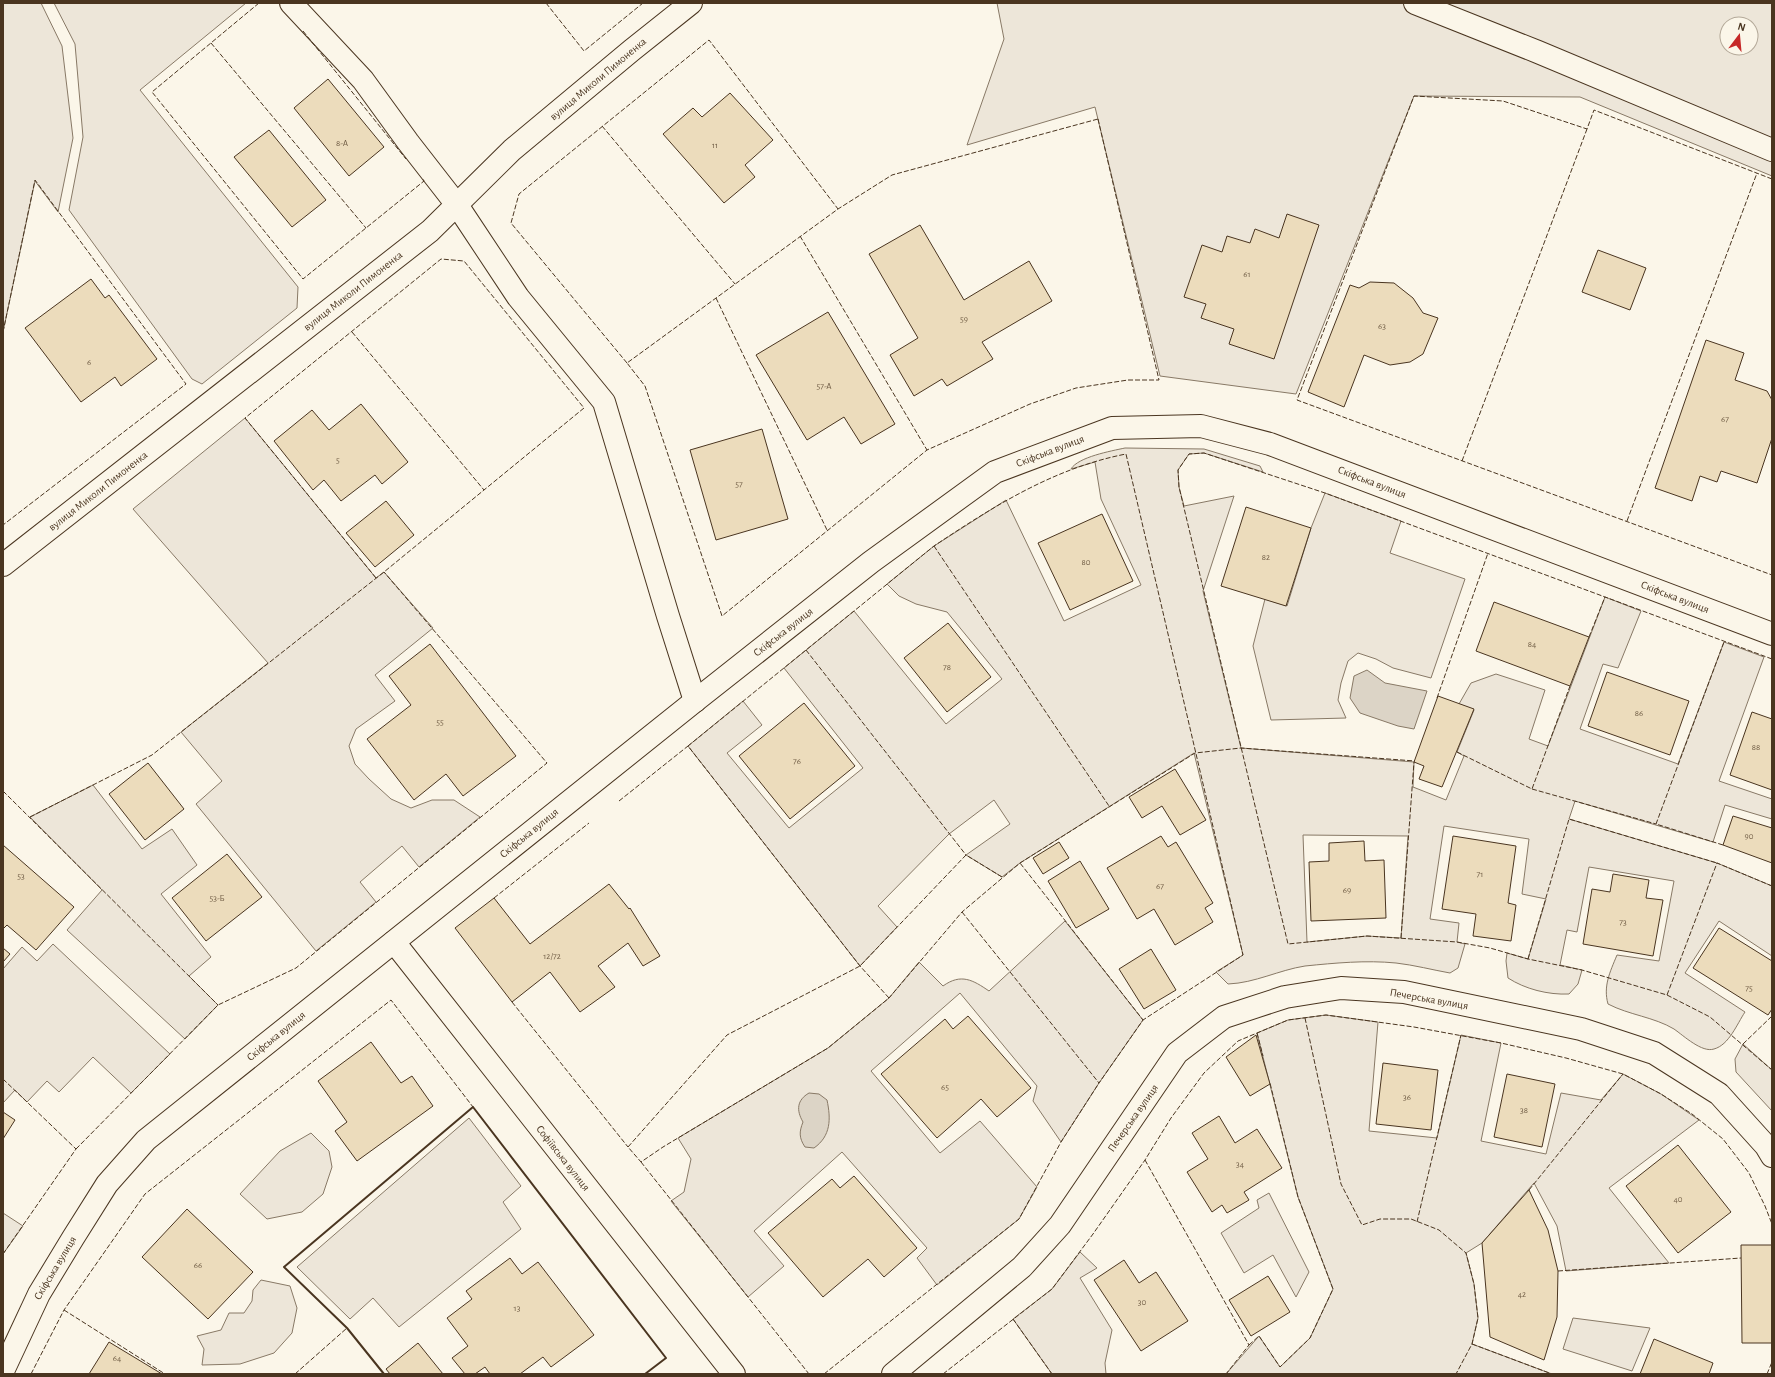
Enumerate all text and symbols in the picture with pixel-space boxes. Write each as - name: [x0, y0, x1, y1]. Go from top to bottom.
- north arrow: [1719, 16, 1759, 56]
- text: N: [1736, 21, 1747, 33]
- street label: вулиця Миколи Пимоненка: [548, 36, 648, 122]
- house number: 8-А: [336, 139, 349, 148]
- house number: 11: [712, 141, 718, 150]
- street label: вулиця Миколи Пимоненка: [302, 249, 404, 333]
- house number: 61: [1243, 270, 1251, 279]
- house number: 59: [960, 315, 968, 324]
- house number: 63: [1378, 322, 1386, 331]
- house number: 6: [87, 358, 91, 367]
- house number: 57-А: [816, 382, 832, 391]
- house number: 67: [1721, 415, 1729, 424]
- street label: Скіфська вулиця: [1014, 433, 1086, 469]
- street label: вулиця Миколи Пимоненка: [47, 449, 149, 533]
- house number: 5: [336, 456, 340, 465]
- street label: Скіфська вулиця: [1336, 464, 1408, 500]
- house number: 57: [735, 480, 743, 489]
- house number: 82: [1262, 553, 1270, 562]
- house number: 80: [1081, 558, 1091, 567]
- street label: Скіфська вулиця: [1639, 579, 1711, 615]
- street label: Скіфська вулиця: [751, 605, 815, 659]
- house number: 84: [1528, 640, 1537, 649]
- house number: 78: [943, 663, 951, 672]
- house number: 86: [1635, 709, 1643, 718]
- house number: 55: [436, 718, 444, 727]
- house number: 88: [1752, 743, 1760, 752]
- house number: 76: [793, 757, 801, 766]
- street label: Скіфська вулиця: [497, 806, 561, 860]
- house number: 90: [1745, 832, 1754, 841]
- house number: 71: [1477, 870, 1483, 879]
- house number: 53: [17, 872, 25, 881]
- house number: 67: [1156, 882, 1164, 891]
- house number: 69: [1343, 886, 1351, 895]
- house number: 53-Б: [209, 894, 225, 903]
- house number: 73: [1619, 918, 1627, 927]
- house number: 12/72: [543, 952, 561, 961]
- house number: 75: [1745, 984, 1753, 993]
- street label: Печерська вулиця: [1389, 987, 1469, 1011]
- street label: Скіфська вулиця: [244, 1009, 308, 1063]
- street label: Печерська вулиця: [1106, 1082, 1160, 1154]
- house number: 65: [941, 1083, 949, 1092]
- house number: 36: [1403, 1093, 1411, 1102]
- house number: 38: [1520, 1106, 1528, 1115]
- street label: Софіївська вулиця: [534, 1123, 592, 1193]
- house number: 34: [1236, 1160, 1245, 1169]
- house number: 40: [1673, 1195, 1683, 1204]
- street label: Скіфська вулиця: [32, 1234, 78, 1302]
- house number: 66: [194, 1261, 202, 1270]
- house number: 42: [1518, 1290, 1526, 1299]
- house number: 30: [1138, 1298, 1146, 1307]
- house number: 13: [514, 1304, 521, 1313]
- house number: 64: [113, 1354, 122, 1363]

